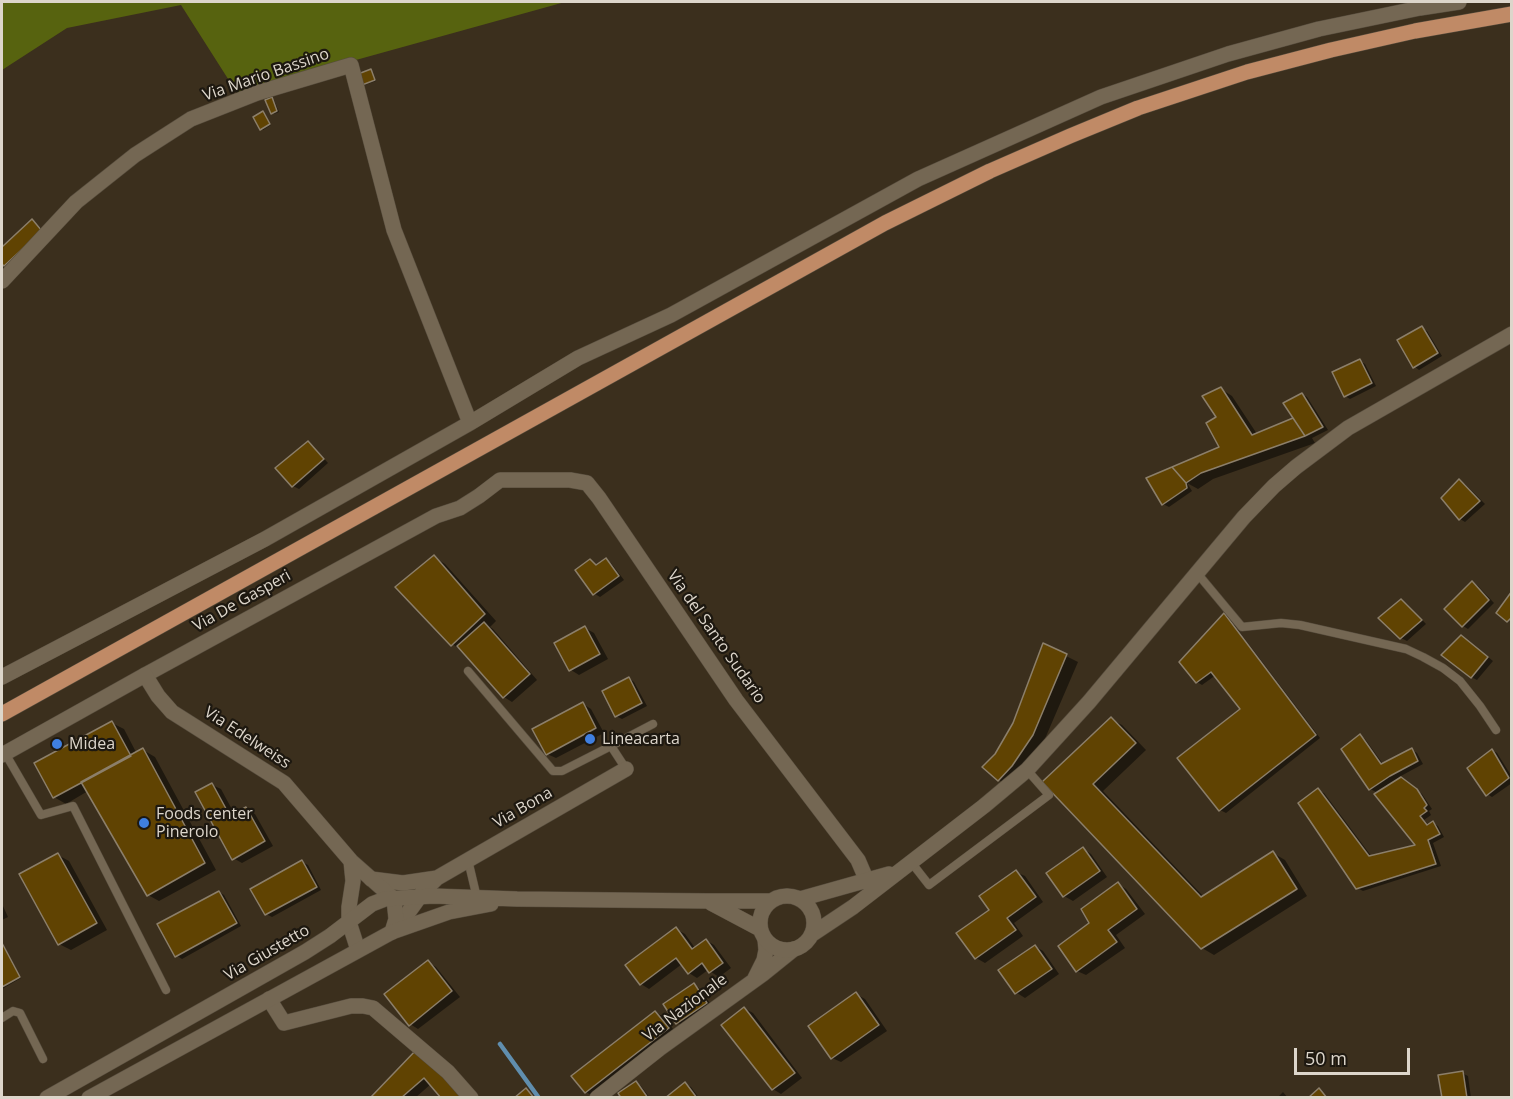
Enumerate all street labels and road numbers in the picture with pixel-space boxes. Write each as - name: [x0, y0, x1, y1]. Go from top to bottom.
- street label: Via Mario Bassino: [200, 44, 332, 106]
- street label: Via De Gasperi: [190, 566, 294, 636]
- street label: Via del Santo Sudario: [663, 567, 769, 707]
- street label: Via Edelweiss: [200, 703, 294, 773]
- street label: Via Bona: [490, 783, 556, 833]
- street label: Via Giustetto: [221, 921, 313, 985]
- street label: Via Nazionale: [639, 970, 731, 1046]

